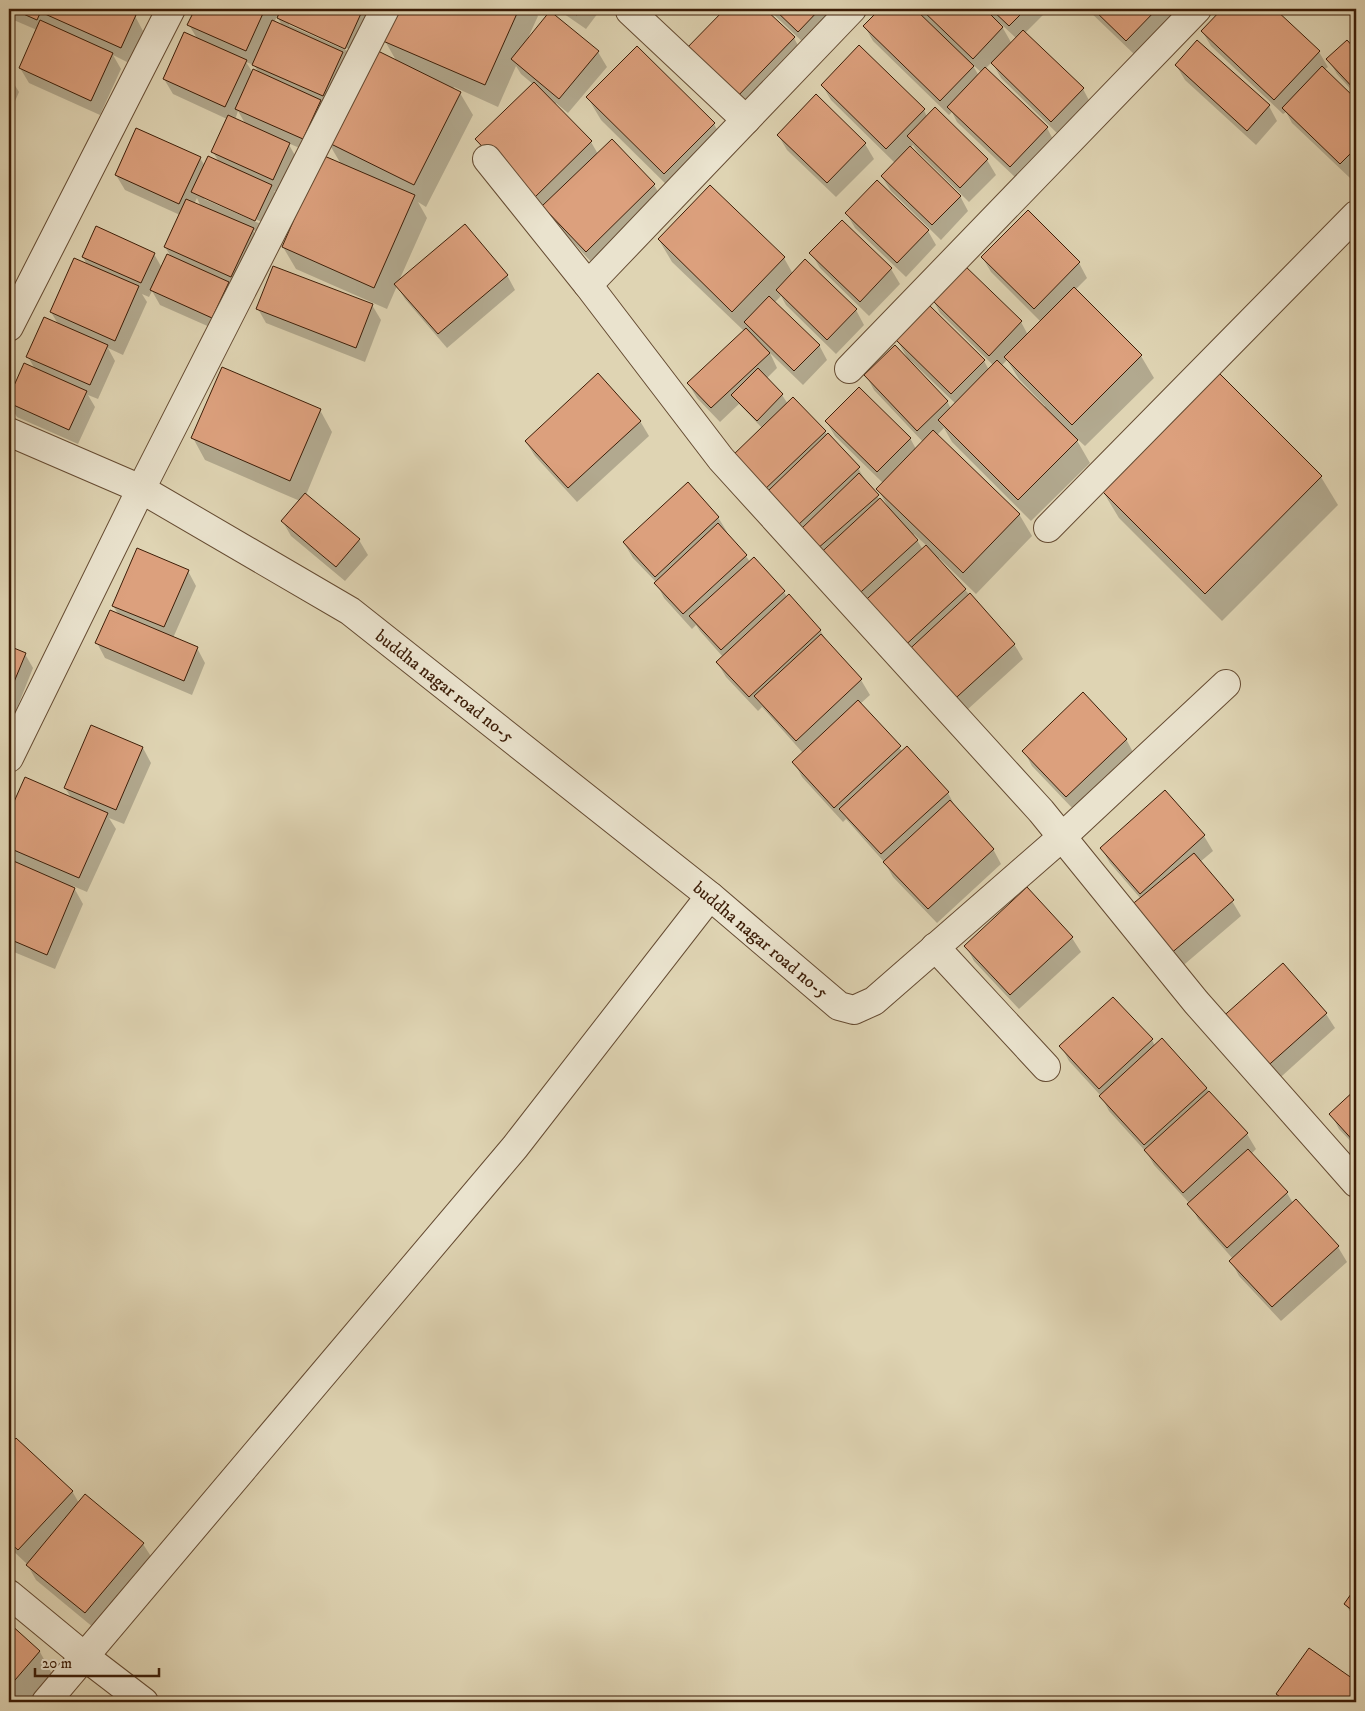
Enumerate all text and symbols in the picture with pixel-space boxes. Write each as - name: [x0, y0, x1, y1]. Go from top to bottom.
- street label: buddha nagar road no-5: [370, 626, 518, 748]
- street label: buddha nagar road no-5: [688, 878, 833, 1004]
- scale bar: [35, 1646, 159, 1678]
- text: 20 m: [42, 1654, 72, 1673]

